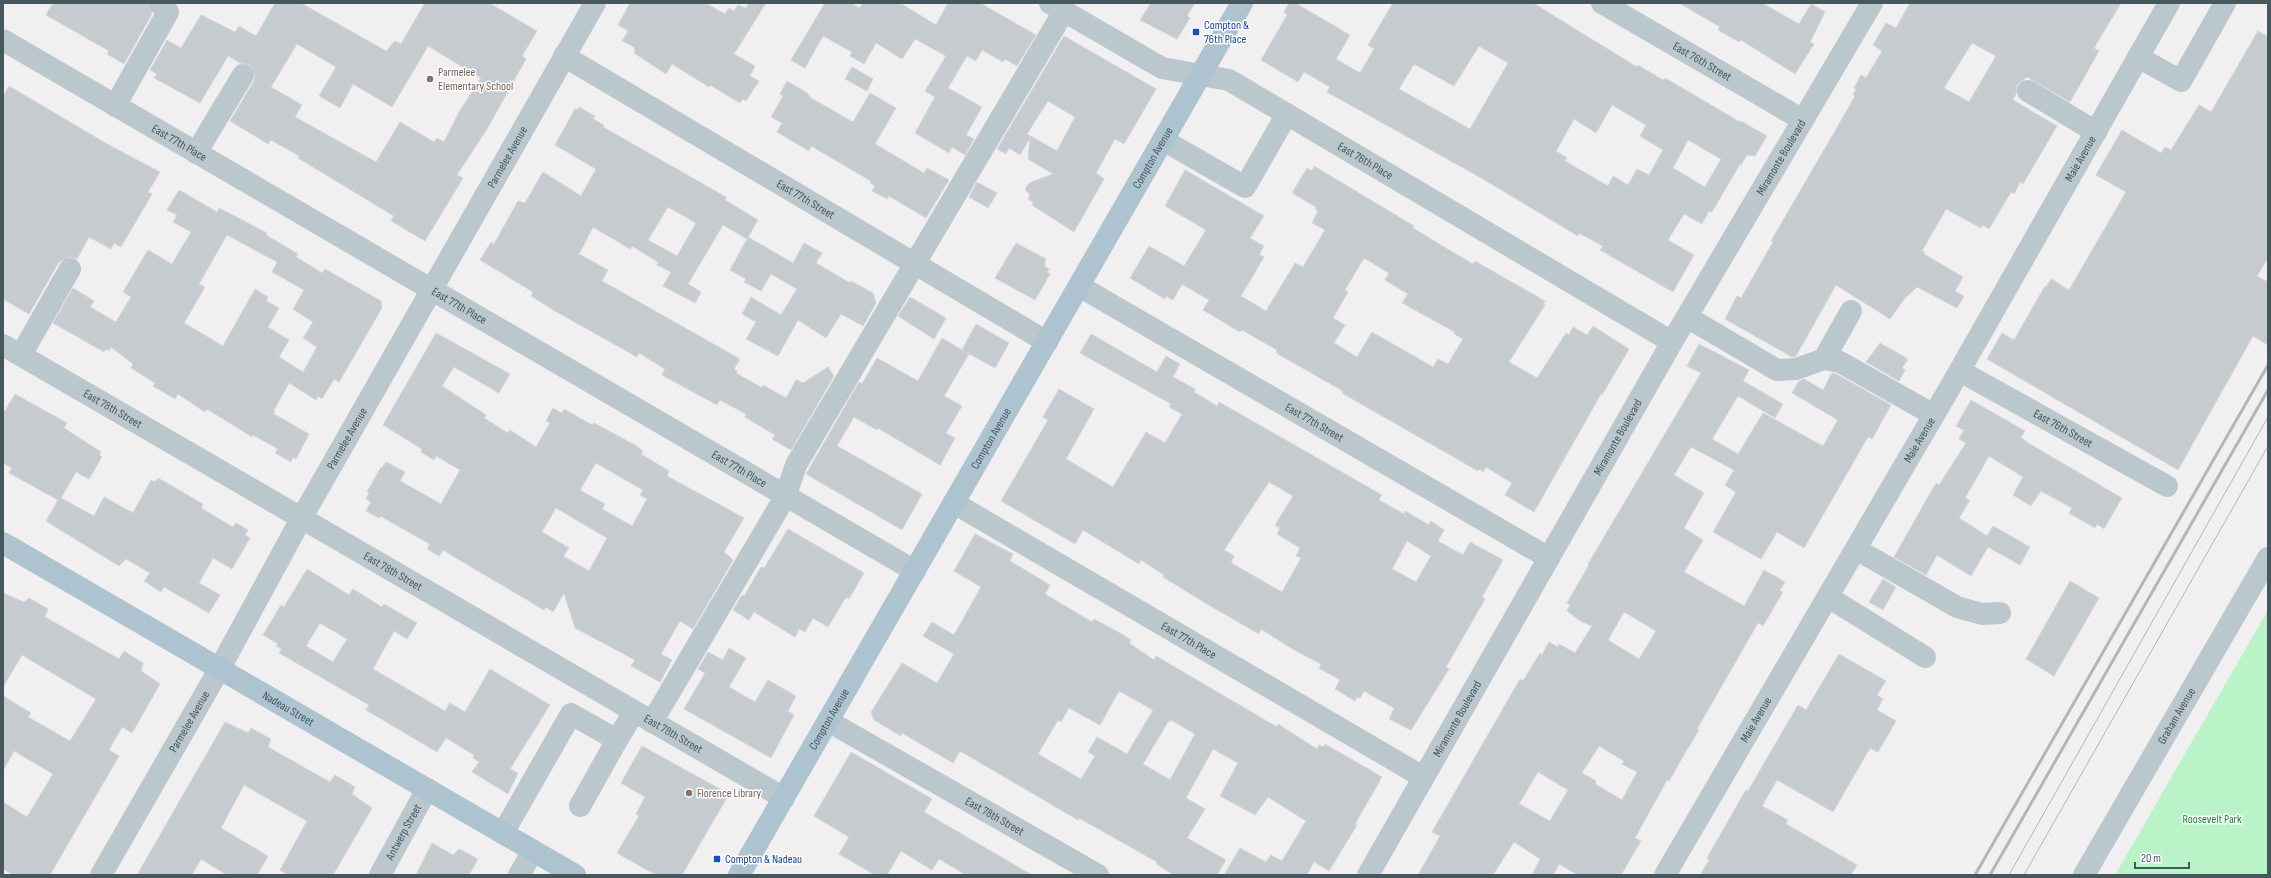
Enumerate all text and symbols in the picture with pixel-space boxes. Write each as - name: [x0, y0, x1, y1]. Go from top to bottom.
- place label: Compton & 76th Place: [1204, 18, 1249, 47]
- marker: Compton & 76th Place: [1191, 27, 1201, 37]
- street label: East 76th Street: [1670, 39, 1734, 85]
- place label: Parmelee Elementary School: [438, 65, 513, 94]
- marker: Parmelee Elementary School: [425, 74, 435, 84]
- street label: Miramonte Boulevard: [1753, 117, 1809, 198]
- street label: East 77th Place: [149, 121, 209, 165]
- street label: Parmelee Avenue: [484, 124, 531, 191]
- street label: Compton Avenue: [1130, 124, 1177, 191]
- street label: Maie Avenue: [2062, 133, 2100, 184]
- street label: East 76th Place: [1335, 139, 1396, 183]
- street label: East 77th Street: [774, 177, 838, 223]
- street label: East 77th Place: [429, 284, 489, 328]
- street label: East 78th Street: [81, 386, 145, 432]
- street label: Miramonte Boulevard: [1591, 397, 1646, 478]
- street label: East 77th Street: [1282, 400, 1346, 446]
- street label: Parmelee Avenue: [324, 405, 371, 472]
- street label: Compton Avenue: [968, 405, 1015, 472]
- street label: East 76th Street: [2031, 406, 2095, 451]
- street label: Maie Avenue: [1901, 415, 1939, 466]
- street label: East 77th Place: [709, 447, 769, 491]
- street label: East 78th Street: [361, 549, 425, 595]
- street label: East 77th Place: [1158, 619, 1219, 663]
- street label: Miramonte Boulevard: [1430, 678, 1485, 760]
- street label: Graham Avenue: [2155, 685, 2199, 747]
- street label: Compton Avenue: [806, 686, 853, 753]
- street label: Parmelee Avenue: [166, 688, 213, 755]
- street label: Nadeau Street: [260, 688, 317, 730]
- street label: Maie Avenue: [1737, 694, 1775, 745]
- street label: East 78th Street: [641, 711, 705, 757]
- place label: Florence Library: [697, 786, 762, 801]
- marker: Florence Library: [684, 788, 694, 798]
- street label: East 78th Street: [962, 794, 1027, 839]
- street label: Antwerp Street: [382, 801, 425, 864]
- park label: Roosevelt Park: [2182, 812, 2242, 827]
- scale bar: [2135, 844, 2189, 870]
- text: 20 m: [2141, 851, 2161, 866]
- place label: Compton & Nadeau: [725, 852, 802, 867]
- marker: Compton & Nadeau: [712, 854, 722, 864]

